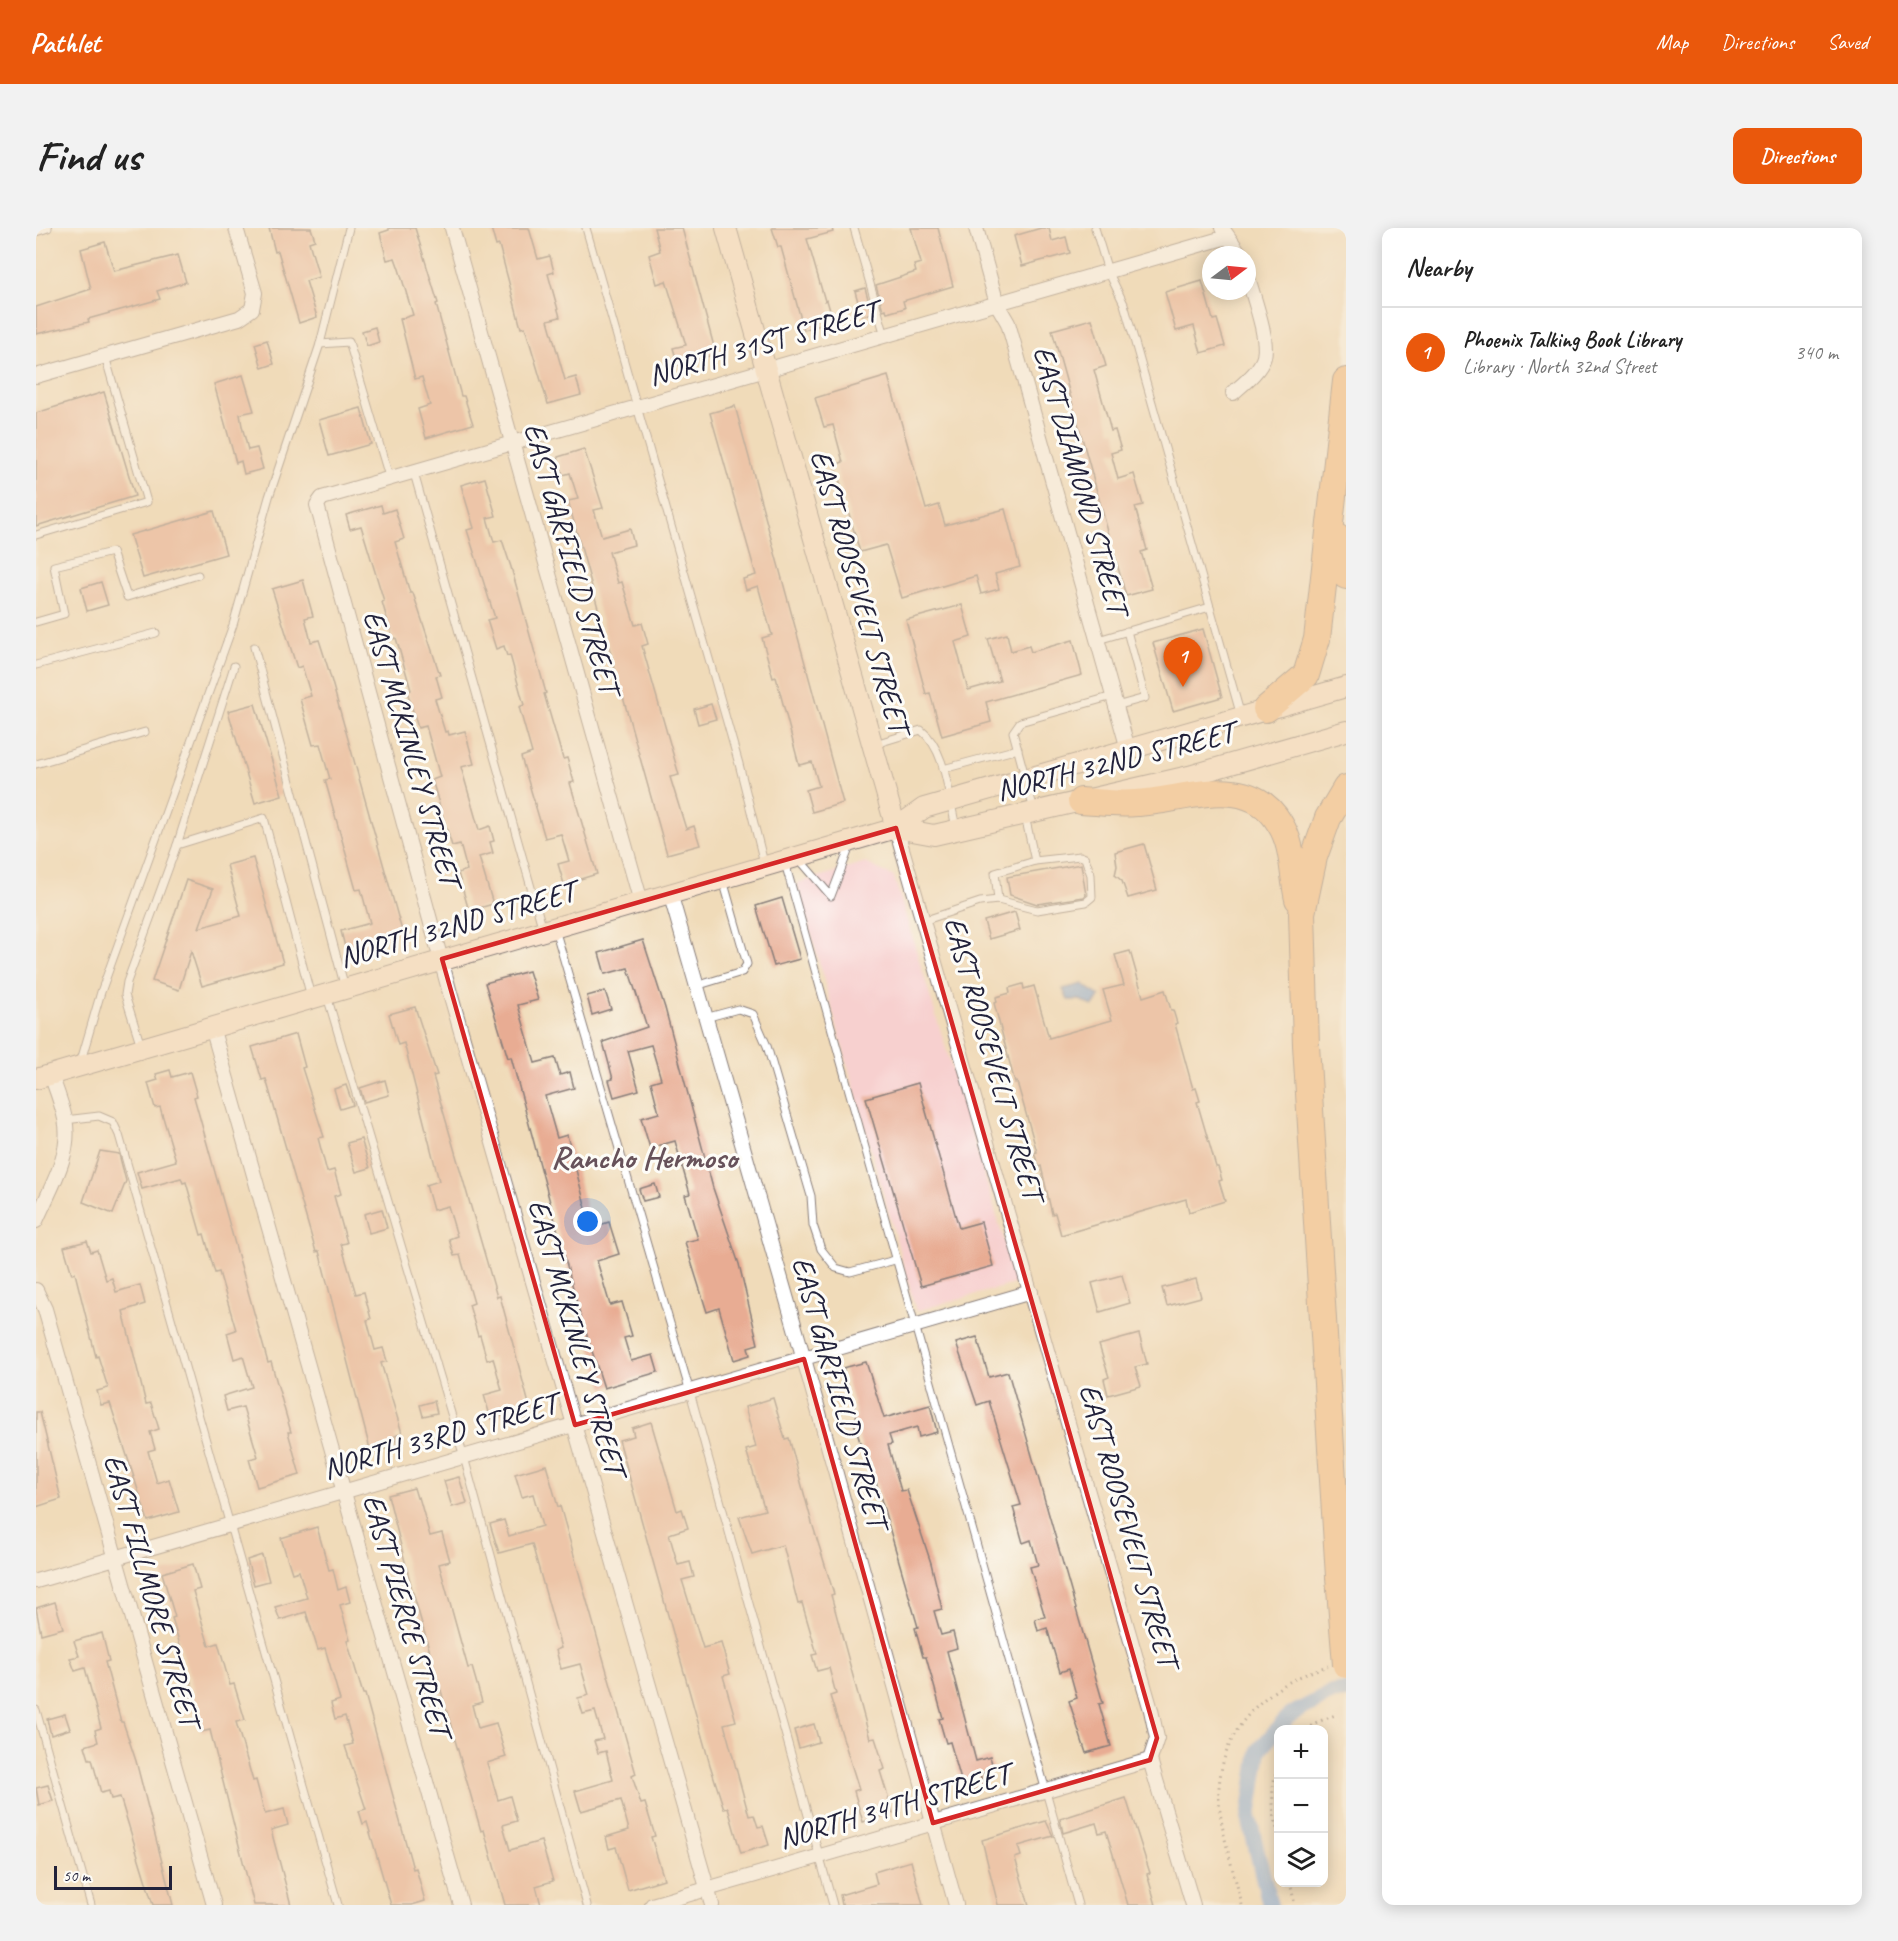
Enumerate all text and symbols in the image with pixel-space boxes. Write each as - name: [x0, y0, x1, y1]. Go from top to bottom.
- text: Pathlet: [30, 25, 100, 60]
- text: Map: [1656, 29, 1688, 55]
- text: Directions: [1721, 29, 1794, 55]
- text: Saved: [1827, 29, 1868, 55]
- button: Directions: [1733, 128, 1862, 184]
- text: Find us: [36, 130, 141, 183]
- north arrow: [1202, 246, 1256, 300]
- text: Nearby: [1406, 251, 1471, 284]
- street label: NORTH 31ST STREET: [644, 290, 889, 394]
- text: Phoenix Talking Book Library: [1463, 326, 1681, 354]
- text: 1: [1421, 340, 1430, 365]
- text: 340 m: [1795, 340, 1838, 365]
- street label: EAST DIAMOND STREET: [1025, 342, 1139, 624]
- text: Library · North 32nd Street: [1463, 354, 1656, 379]
- street label: EAST GARFIELD STREET: [515, 419, 631, 704]
- street label: EAST ROOSEVELT STREET: [802, 445, 920, 744]
- street label: EAST MCKINLEY STREET: [355, 606, 471, 897]
- pin: 1: [1164, 638, 1202, 687]
- street label: NORTH 32ND STREET: [992, 711, 1245, 809]
- street label: NORTH 32ND STREET: [335, 870, 586, 976]
- street label: EAST ROOSEVELT STREET: [936, 912, 1054, 1211]
- district label: Rancho Hermoso: [551, 1137, 741, 1178]
- street label: EAST MCKINLEY STREET: [520, 1195, 636, 1486]
- your location: [573, 1207, 602, 1236]
- street label: EAST GARFIELD STREET: [783, 1253, 899, 1538]
- street label: EAST ROOSEVELT STREET: [1071, 1379, 1189, 1678]
- street label: NORTH 33RD STREET: [319, 1382, 568, 1488]
- street label: EAST FILLMORE STREET: [95, 1450, 211, 1737]
- street label: EAST PIERCE STREET: [354, 1490, 462, 1747]
- map controls: [1274, 1725, 1328, 1887]
- button: +: [1274, 1725, 1328, 1779]
- street label: NORTH 34TH STREET: [774, 1753, 1021, 1857]
- button: −: [1274, 1779, 1328, 1833]
- button: layers: [1274, 1833, 1328, 1887]
- scale bar: [54, 1863, 172, 1890]
- text: 50 m: [63, 1866, 90, 1886]

